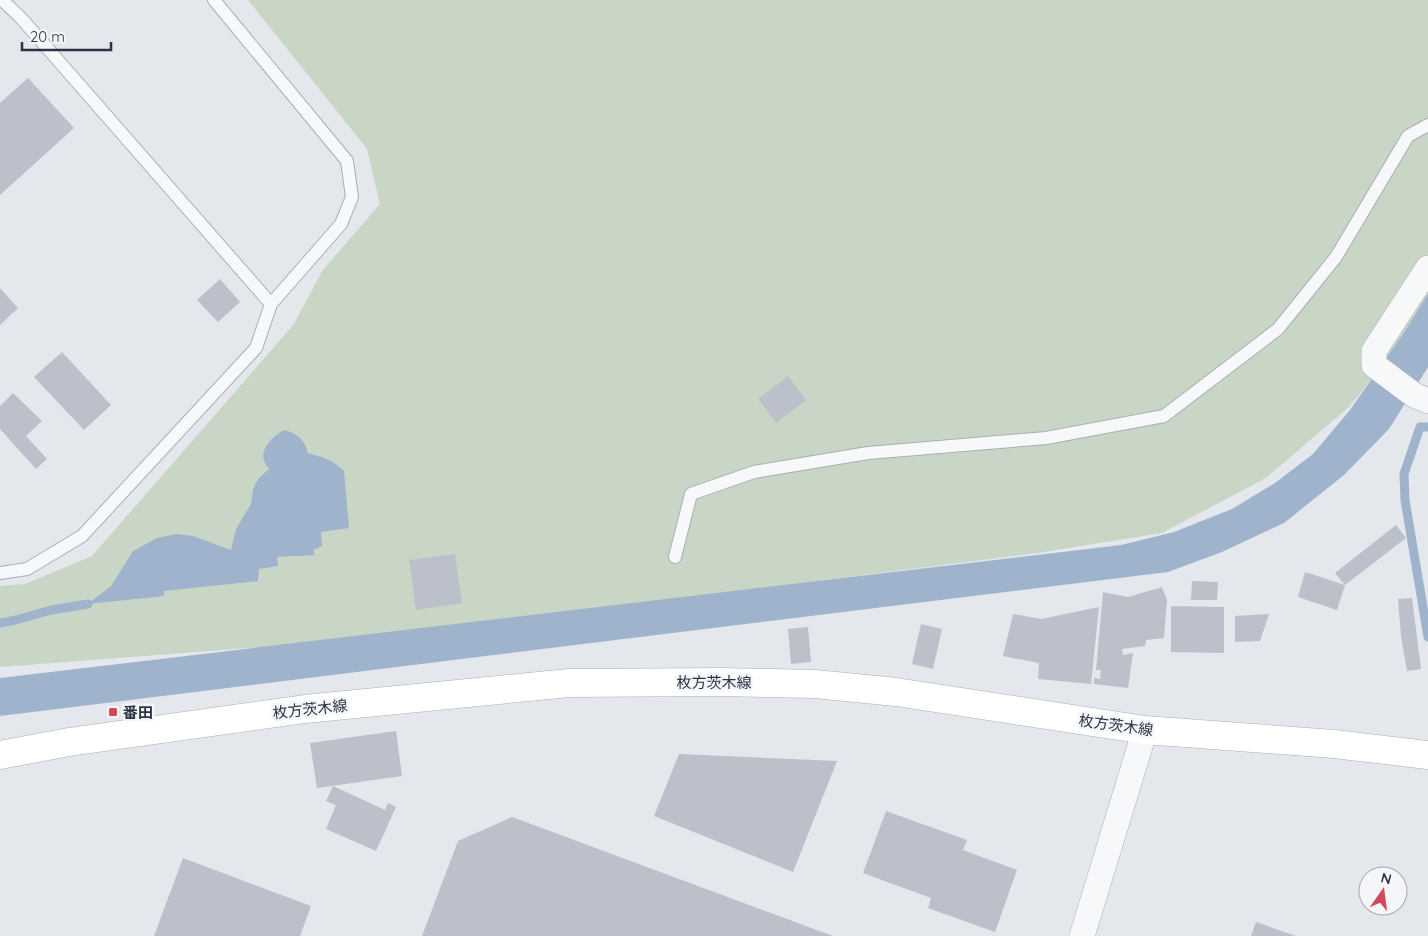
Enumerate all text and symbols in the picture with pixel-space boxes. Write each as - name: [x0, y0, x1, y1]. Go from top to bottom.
- scale bar: [22, 20, 111, 52]
- text: 20 m: [30, 27, 65, 46]
- street label: 枚方茨木線: [676, 673, 752, 692]
- street label: 枚方茨木線: [272, 696, 348, 722]
- place label: 番田: [123, 703, 153, 722]
- marker: 番田: [107, 706, 119, 718]
- street label: 枚方茨木線: [1078, 710, 1154, 740]
- north arrow: [1358, 866, 1408, 916]
- text: N: [1379, 868, 1393, 888]

